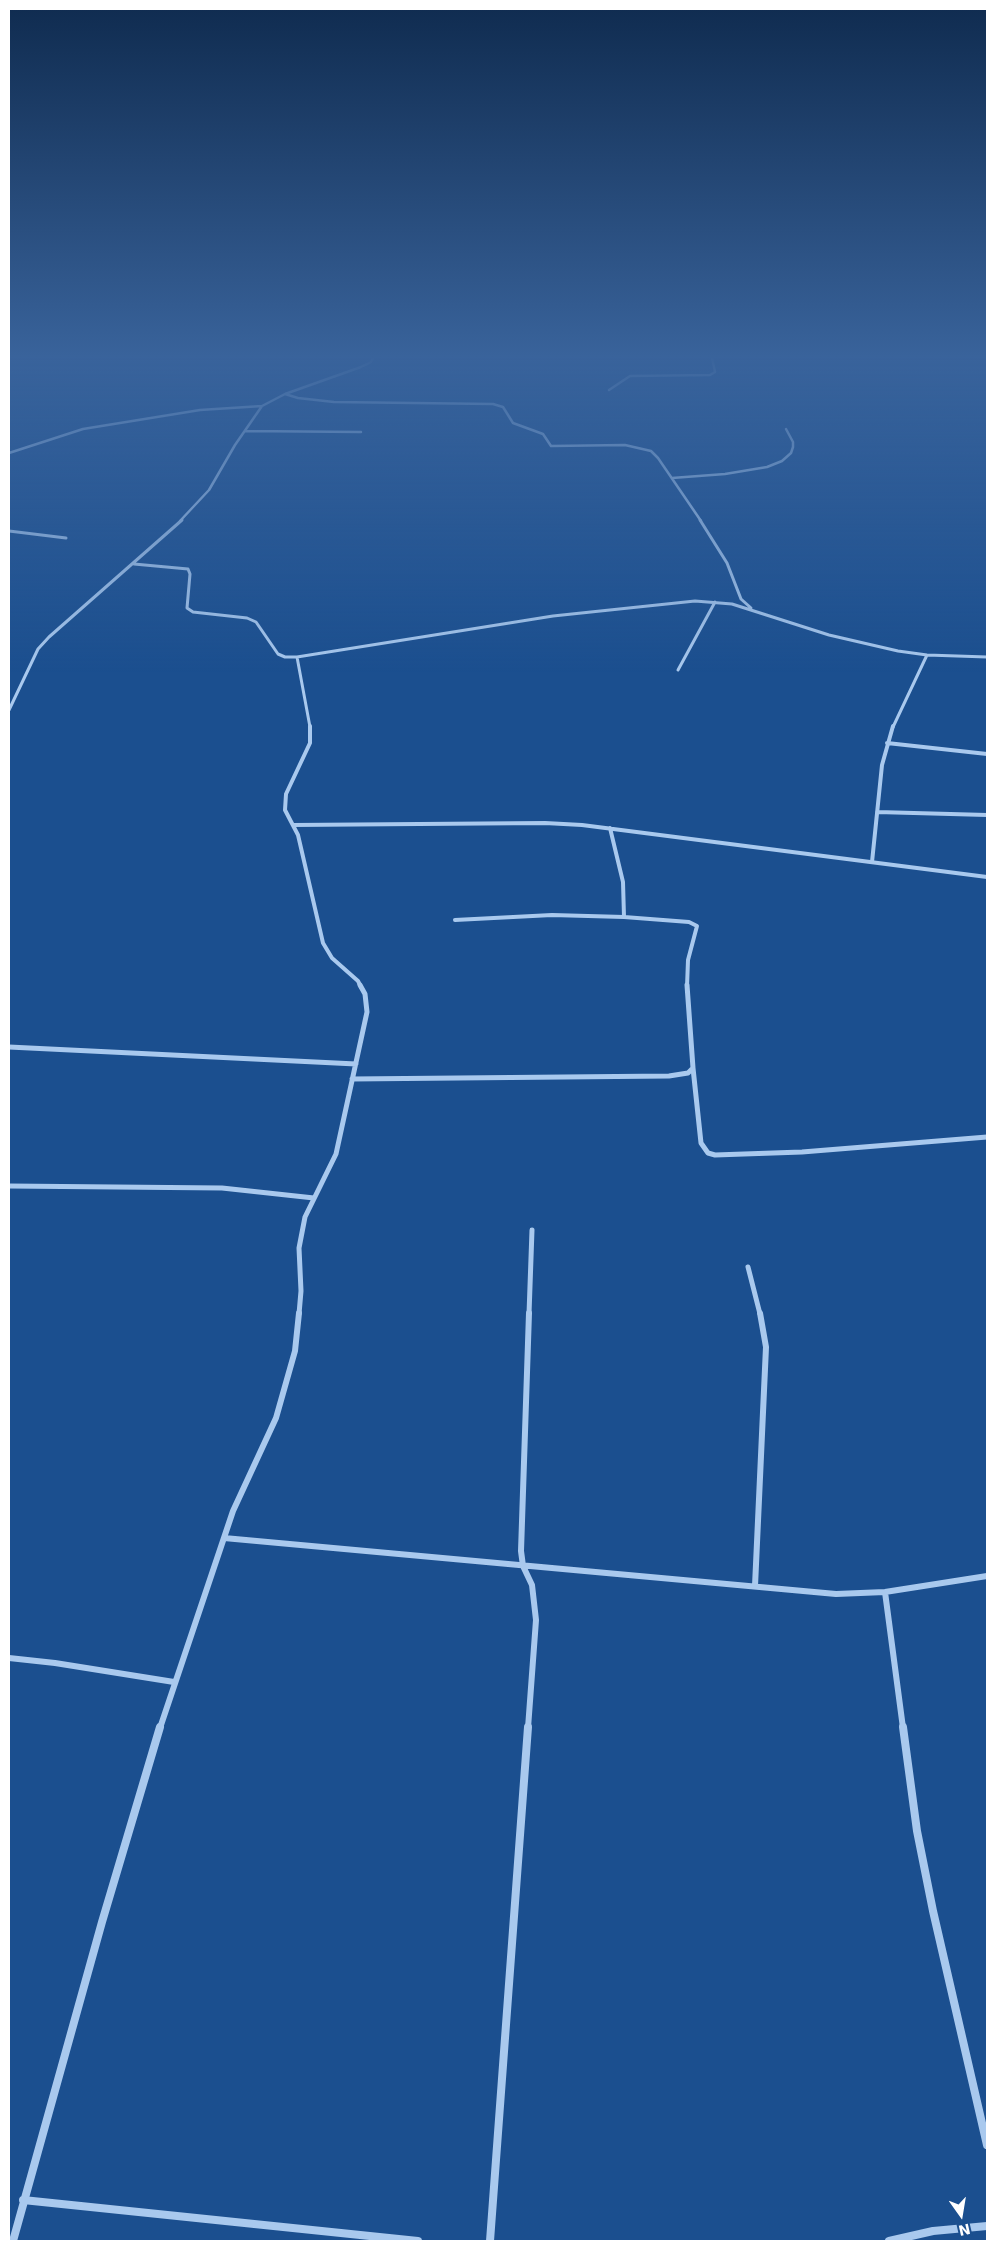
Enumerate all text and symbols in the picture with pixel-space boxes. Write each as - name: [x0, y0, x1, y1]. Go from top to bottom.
- north arrow: [936, 2190, 986, 2240]
- text: N: [957, 2221, 972, 2239]

